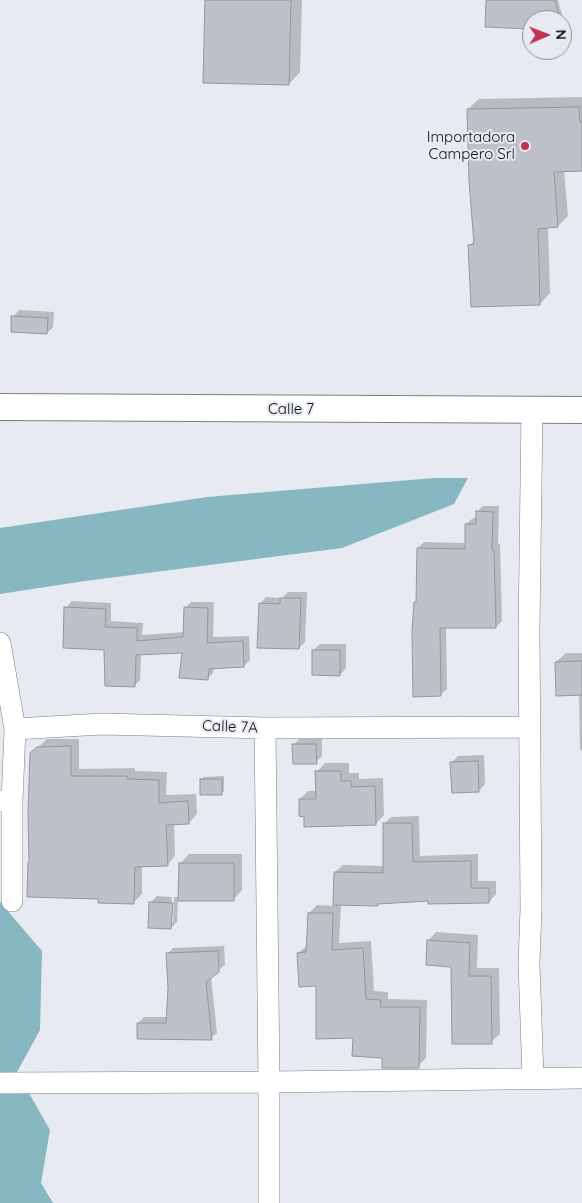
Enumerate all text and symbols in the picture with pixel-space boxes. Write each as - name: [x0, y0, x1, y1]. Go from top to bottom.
- north arrow: [522, 10, 572, 60]
- text: N: [552, 29, 570, 40]
- place label: Importadora Campero Srl: [427, 128, 515, 163]
- marker: Importadora Campero Srl: [519, 140, 531, 152]
- street label: Calle 7: [268, 400, 314, 418]
- street label: Calle 7A: [202, 717, 258, 737]

